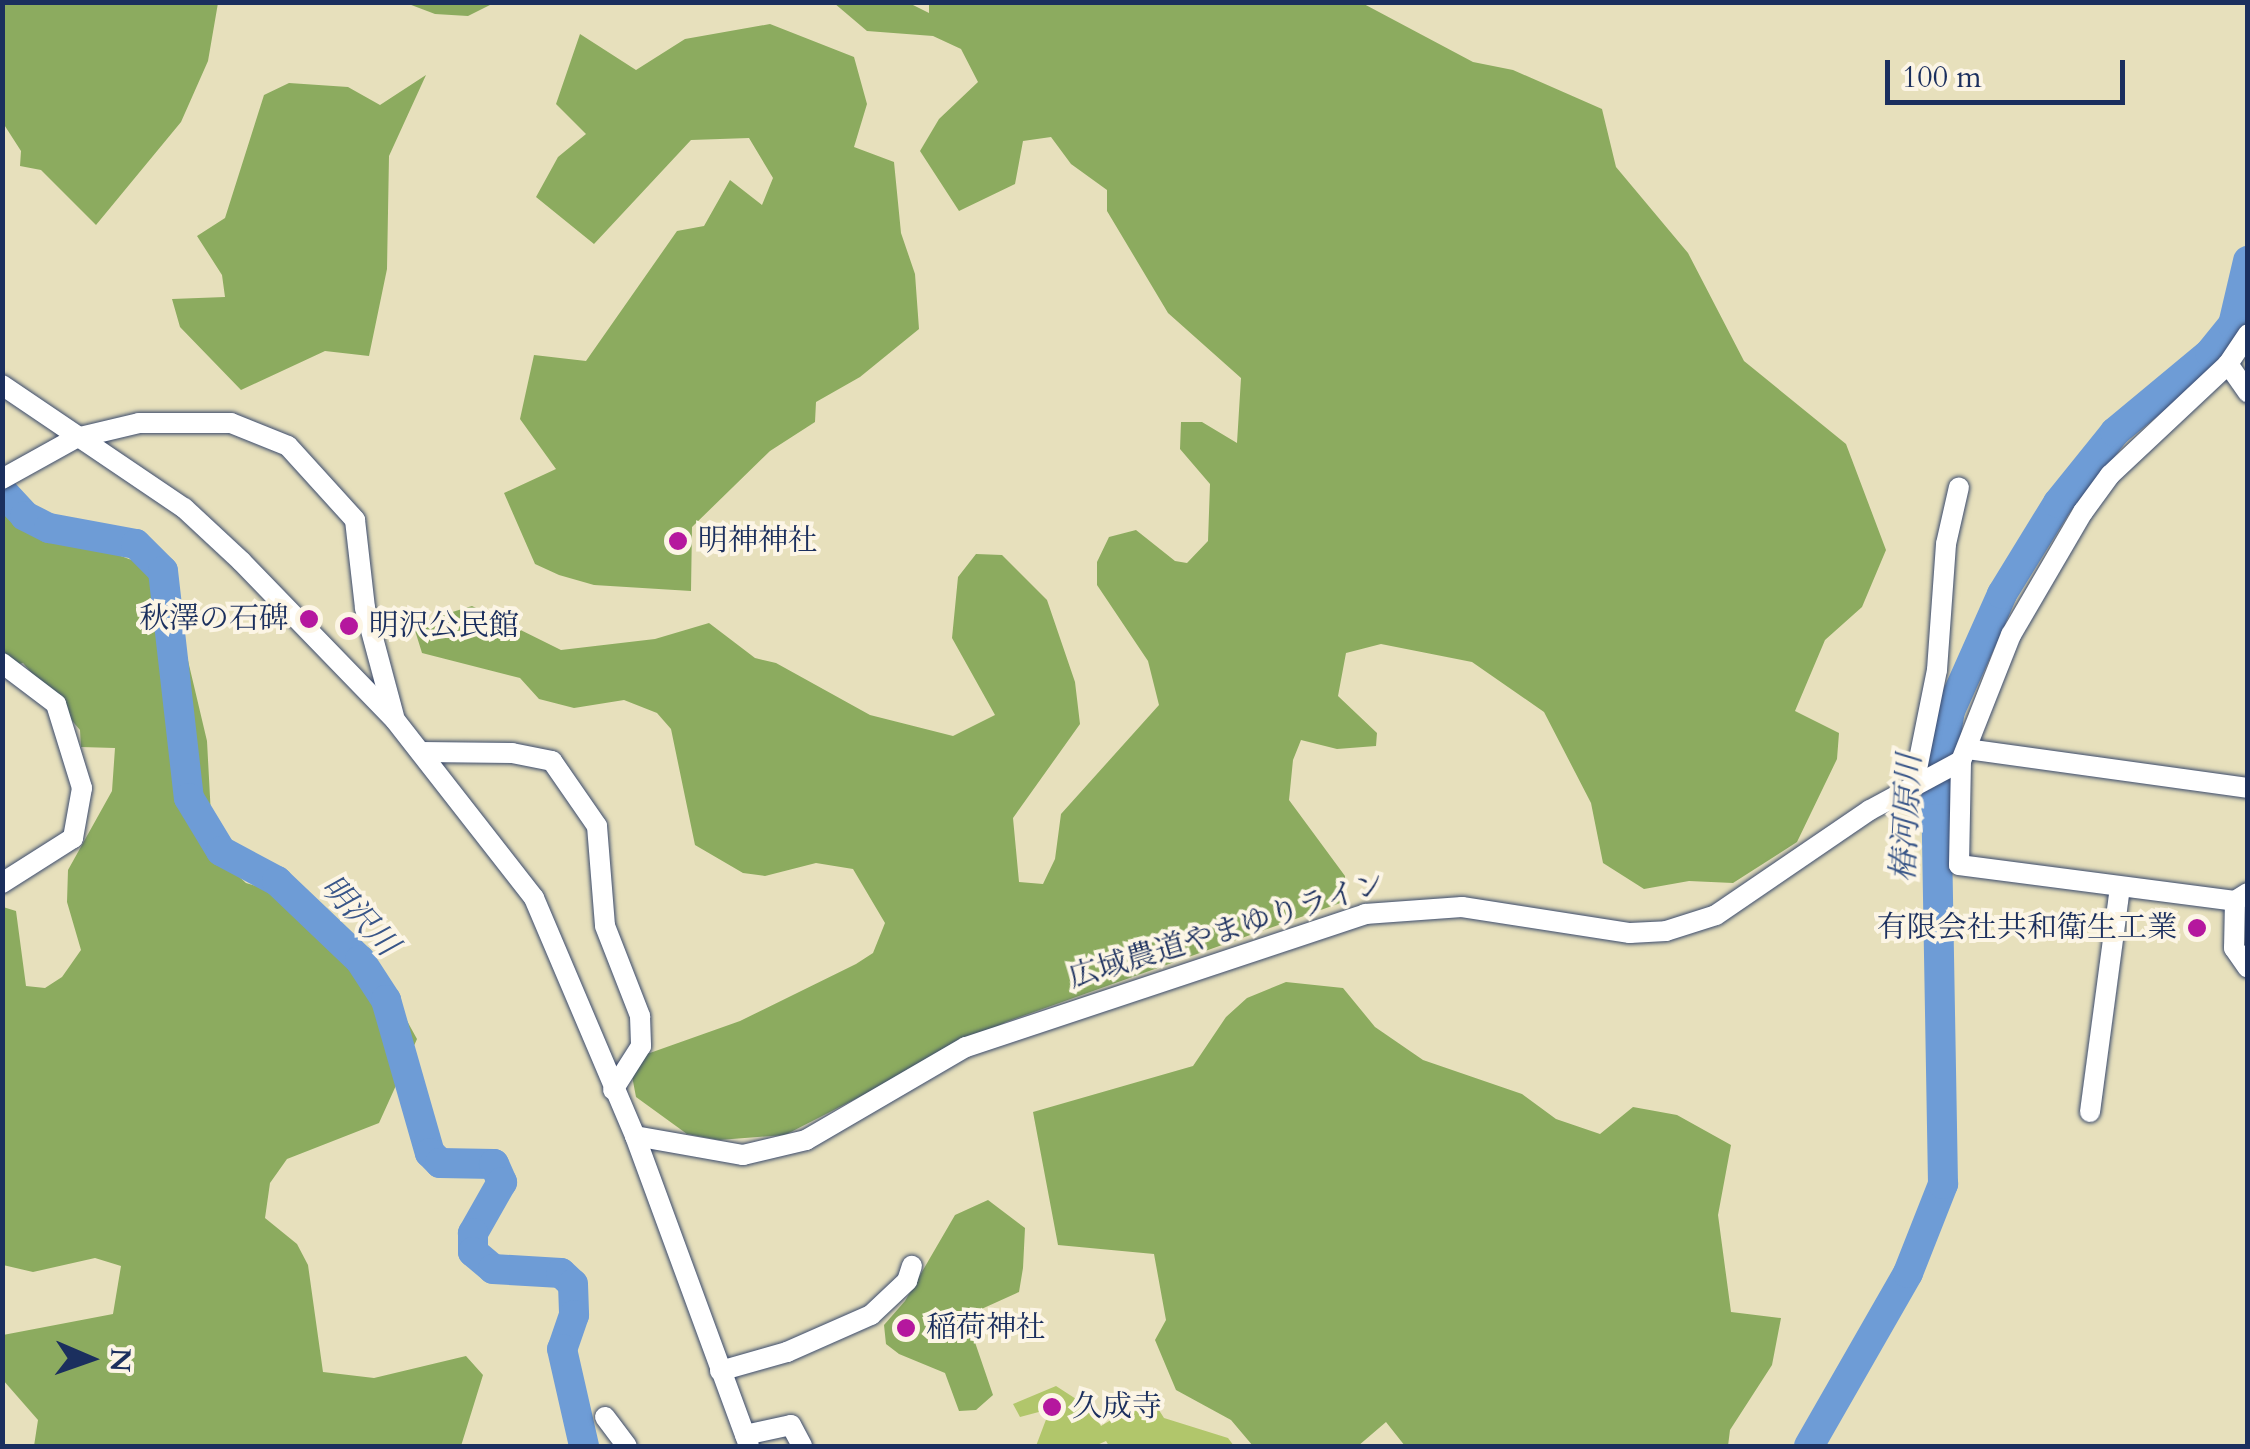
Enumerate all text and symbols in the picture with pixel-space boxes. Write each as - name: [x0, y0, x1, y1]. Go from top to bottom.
- scale bar: [1890, 40, 2130, 102]
- text: 100 m: [1902, 57, 1982, 98]
- place label: 明神神社: [698, 523, 818, 559]
- marker: 明神神社: [667, 530, 689, 552]
- place label: 秋澤の石碑: [139, 601, 289, 637]
- marker: 秋澤の石碑: [298, 608, 320, 630]
- place label: 明沢公民館: [369, 608, 519, 644]
- marker: 明沢公民館: [338, 615, 360, 637]
- water label: 椿河原川: [1884, 753, 1930, 883]
- street label: 広域農道やまゆりライン: [1064, 866, 1390, 996]
- water label: 明沢川: [312, 868, 406, 964]
- place label: 有限会社共和衛生工業: [1877, 910, 2177, 946]
- marker: 有限会社共和衛生工業: [2186, 917, 2208, 939]
- north arrow: [40, 1309, 140, 1409]
- place label: 稲荷神社: [926, 1310, 1046, 1346]
- marker: 稲荷神社: [895, 1317, 917, 1339]
- text: N: [101, 1347, 139, 1373]
- place label: 久成寺: [1072, 1389, 1162, 1425]
- marker: 久成寺: [1041, 1396, 1063, 1418]

